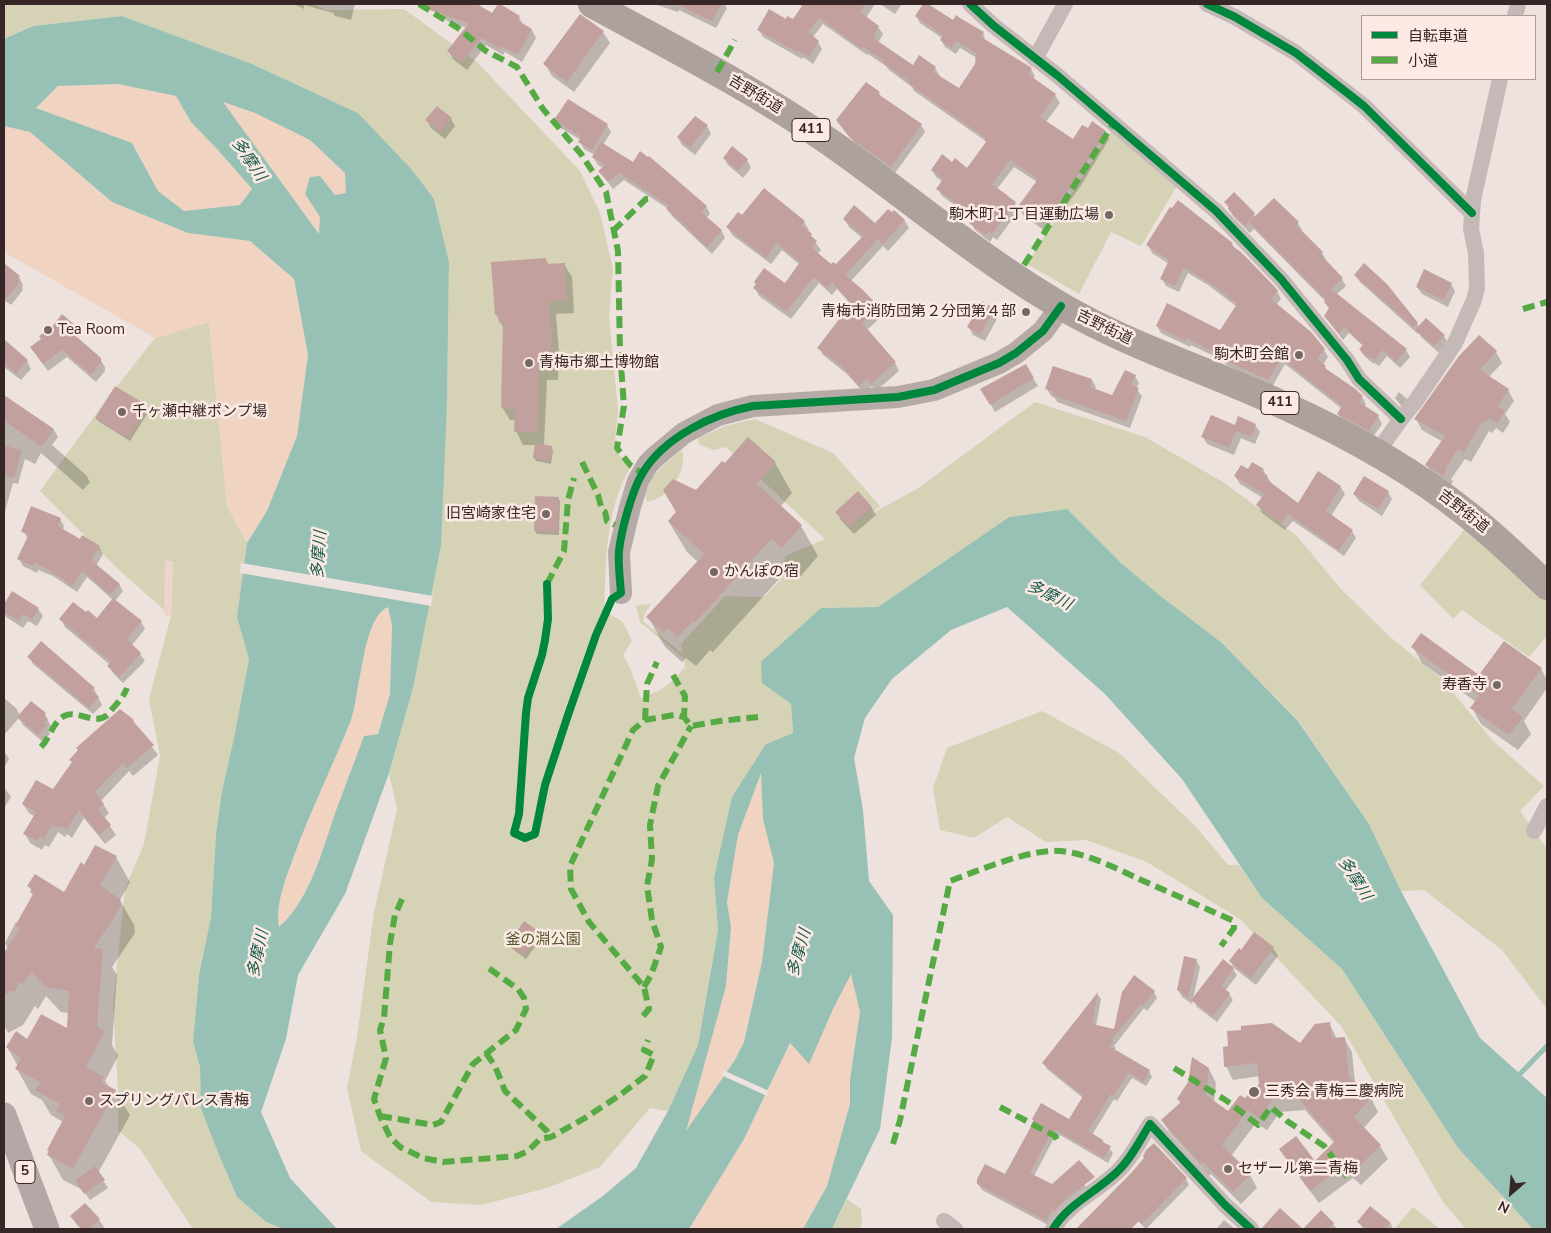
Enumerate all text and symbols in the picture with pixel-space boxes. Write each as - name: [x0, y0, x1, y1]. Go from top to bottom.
- legend: [1361, 15, 1536, 80]
- text: 自転車道: [1408, 26, 1468, 46]
- text: 小道: [1408, 51, 1438, 71]
- street label: 吉野街道: [725, 72, 785, 118]
- road number: 411: [792, 118, 830, 142]
- water label: 多摩川: [227, 135, 269, 185]
- place label: 駒木町１丁目運動広場: [949, 206, 1099, 224]
- marker: 駒木町１丁目運動広場: [1103, 209, 1115, 221]
- place label: 青梅市消防団第２分団第４部: [821, 303, 1016, 321]
- marker: 青梅市消防団第２分団第４部: [1020, 306, 1032, 318]
- street label: 吉野街道: [1073, 307, 1135, 349]
- place label: Tea Room: [58, 321, 125, 339]
- marker: Tea Room: [42, 324, 54, 336]
- place label: 駒木町会館: [1214, 346, 1289, 364]
- marker: 駒木町会館: [1293, 349, 1305, 361]
- place label: 青梅市郷土博物館: [539, 354, 659, 372]
- marker: 青梅市郷土博物館: [523, 357, 535, 369]
- road number: 411: [1261, 392, 1299, 414]
- place label: 千ヶ瀬中継ポンプ場: [132, 403, 267, 421]
- marker: 千ヶ瀬中継ポンプ場: [116, 406, 128, 418]
- street label: 吉野街道: [1434, 486, 1492, 538]
- place label: 旧宮崎家住宅: [446, 505, 536, 523]
- marker: 旧宮崎家住宅: [540, 508, 552, 520]
- water label: 多摩川: [309, 530, 331, 580]
- place label: かんぽの宿: [724, 563, 799, 581]
- marker: かんぽの宿: [708, 566, 720, 578]
- water label: 多摩川: [1023, 577, 1075, 615]
- place label: 寿香寺: [1442, 676, 1487, 694]
- marker: 寿香寺: [1491, 679, 1503, 691]
- water label: 多摩川: [1333, 854, 1375, 904]
- water label: 多摩川: [784, 927, 816, 979]
- water label: 多摩川: [245, 929, 273, 979]
- park label: 釜の淵公園: [506, 931, 580, 949]
- place label: 三秀会 青梅三慶病院: [1265, 1083, 1404, 1101]
- marker: 三秀会 青梅三慶病院: [1247, 1085, 1261, 1099]
- place label: スプリングパレス青梅: [99, 1092, 249, 1110]
- marker: スプリングパレス青梅: [83, 1095, 95, 1107]
- road number: 5: [15, 1160, 35, 1184]
- place label: セザール第二青梅: [1238, 1160, 1358, 1178]
- marker: セザール第二青梅: [1222, 1163, 1234, 1175]
- north arrow: [1486, 1168, 1536, 1218]
- text: N: [1495, 1196, 1513, 1218]

